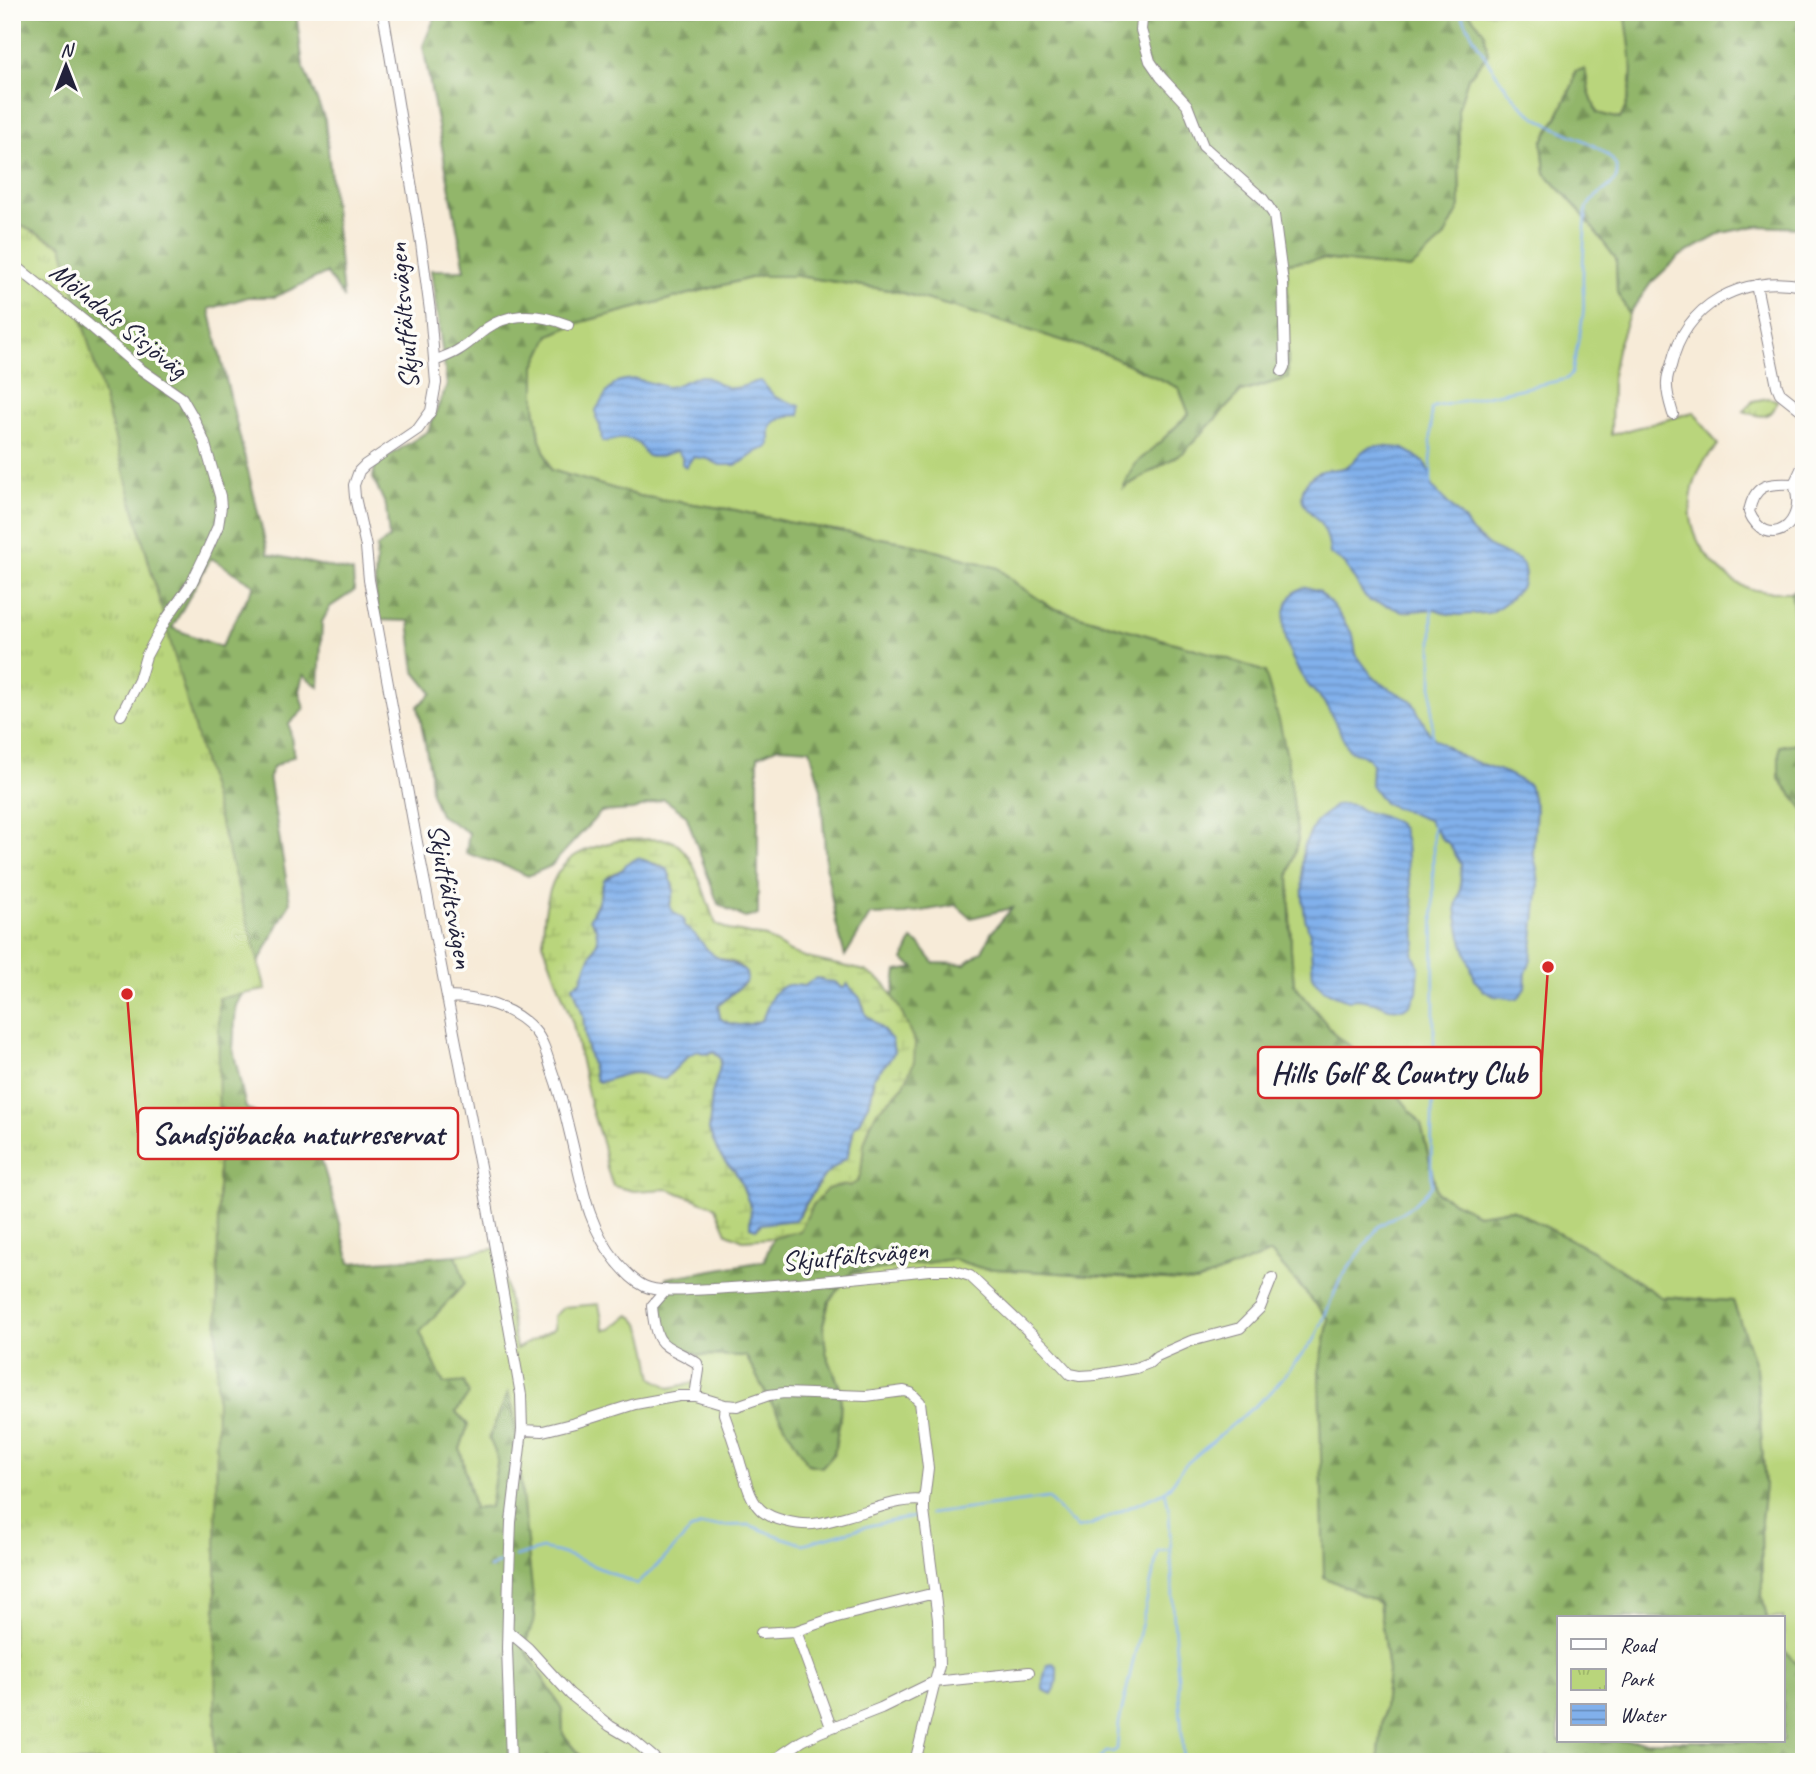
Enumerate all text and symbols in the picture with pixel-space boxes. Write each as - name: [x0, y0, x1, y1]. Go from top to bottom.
- north arrow: [32, 32, 102, 102]
- text: N: [60, 38, 75, 62]
- street label: Skjutfältsvägen: [379, 241, 427, 391]
- street label: Mölndals Sisjöväg: [43, 254, 196, 387]
- street label: Skjutfältsvägen: [420, 821, 482, 972]
- callout: Hills Golf & Country Club: [1258, 1047, 1541, 1098]
- text: Hills Golf & Country Club: [1271, 1054, 1530, 1092]
- callout: Sandsjöbacka naturreservat: [138, 1108, 458, 1159]
- text: Sandsjöbacka naturreservat: [152, 1115, 447, 1153]
- street label: Skjutfältsvägen: [780, 1231, 930, 1279]
- legend: [1557, 1616, 1784, 1742]
- text: Road: [1620, 1632, 1659, 1658]
- text: Park: [1620, 1666, 1655, 1692]
- text: Water: [1620, 1702, 1667, 1728]

